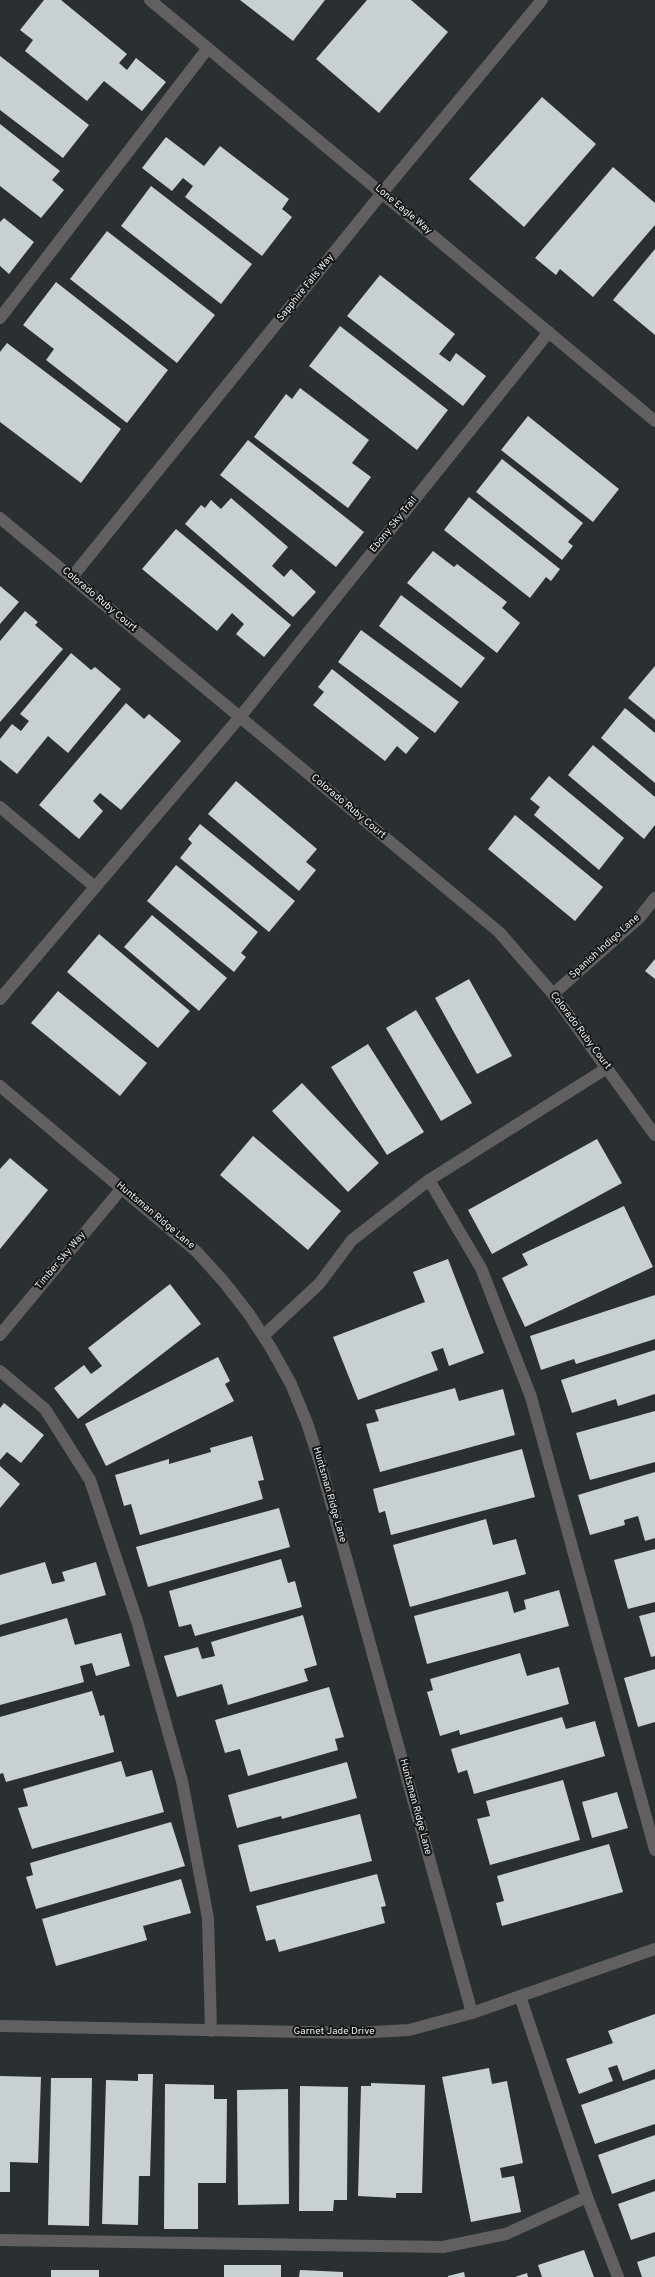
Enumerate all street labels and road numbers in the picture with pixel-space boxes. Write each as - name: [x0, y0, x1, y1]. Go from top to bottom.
- street label: Lone Eagle Way: [372, 183, 434, 237]
- street label: Sapphire Falls Way: [275, 252, 337, 324]
- street label: Ebony Sky Trail: [368, 495, 420, 555]
- street label: Colorado Ruby Court: [59, 565, 139, 635]
- street label: Colorado Ruby Court: [308, 772, 388, 842]
- street label: Spanish Indigo Lane: [567, 912, 643, 982]
- street label: Colorado Ruby Court: [547, 990, 613, 1072]
- street label: Huntsman Ridge Lane: [113, 1180, 197, 1252]
- street label: Timber Sky Way: [33, 1230, 89, 1292]
- street label: Huntsman Ridge Lane: [310, 1446, 348, 1544]
- street label: Huntsman Ridge Lane: [396, 1758, 434, 1856]
- street label: Garnet Jade Drive: [293, 2026, 375, 2038]

